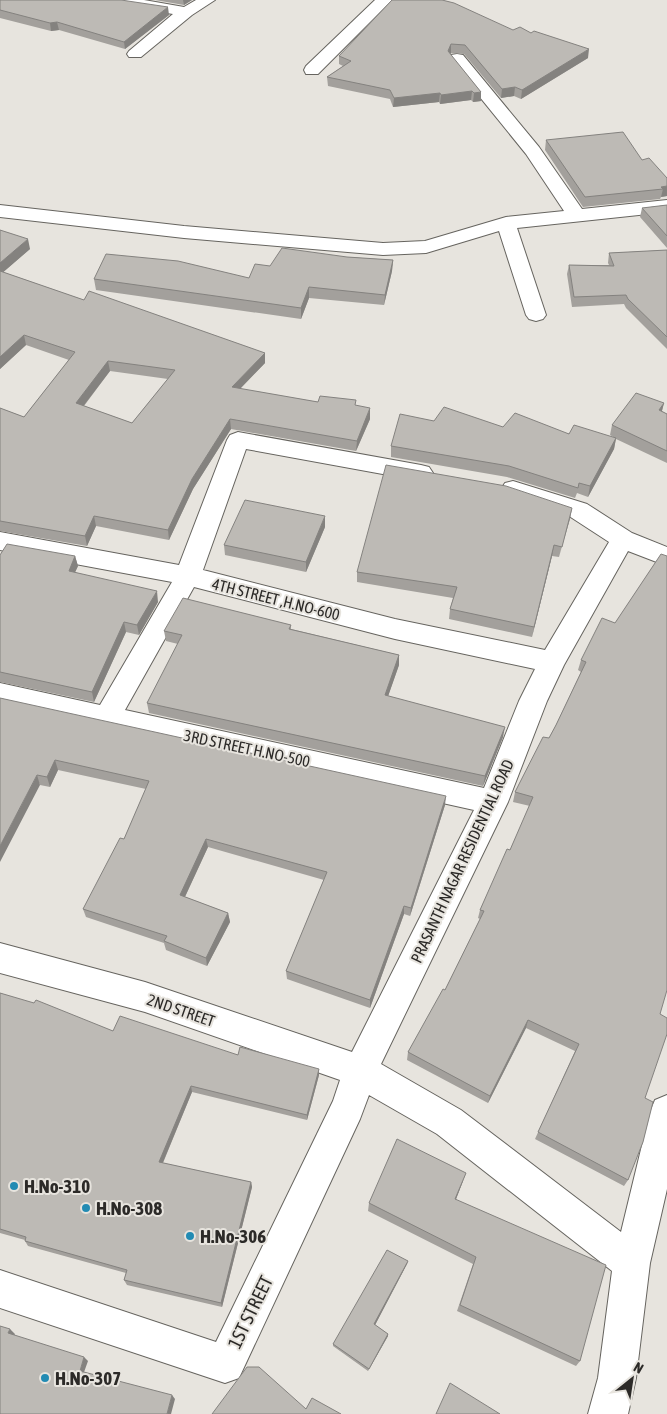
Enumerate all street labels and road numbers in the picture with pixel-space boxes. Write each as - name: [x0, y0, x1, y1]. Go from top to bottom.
- street label: 4TH STREET ,H.NO-600: [210, 574, 342, 624]
- street label: 3RD STREET H.NO-500: [182, 726, 312, 770]
- street label: PRASANTH NAGAR RESIDENTIAL ROAD: [407, 757, 517, 965]
- street label: 2ND STREET: [145, 990, 217, 1030]
- street label: 1ST STREET: [223, 1271, 277, 1352]

